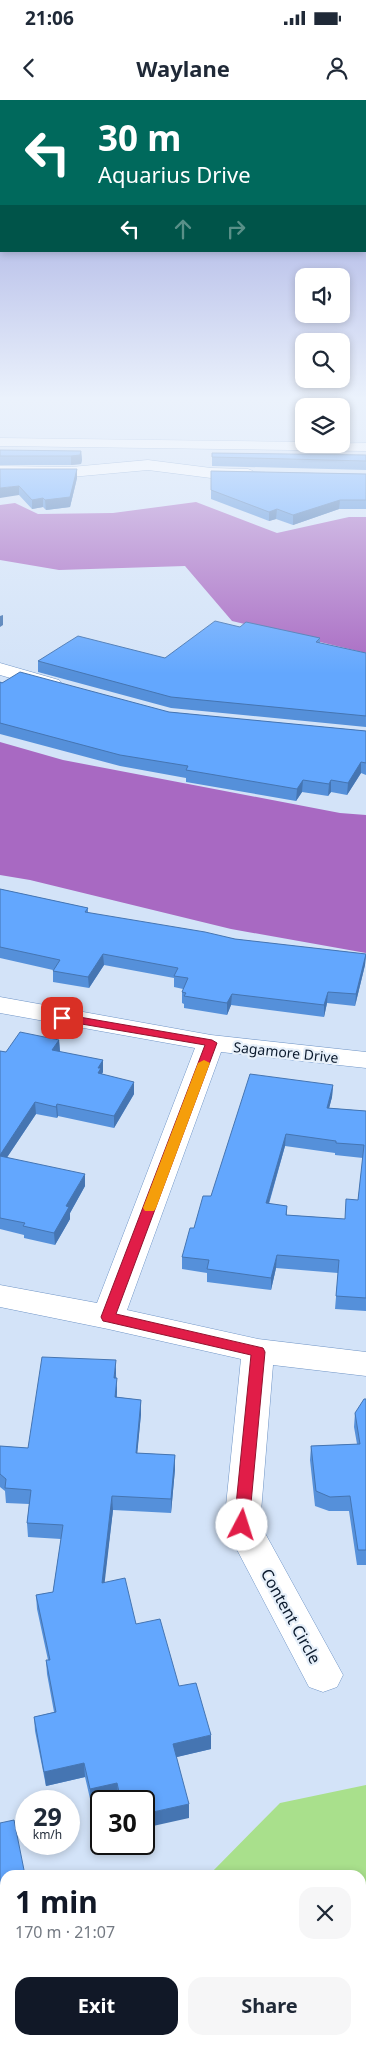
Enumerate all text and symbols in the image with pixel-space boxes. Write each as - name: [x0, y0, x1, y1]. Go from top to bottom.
- text: 21:06: [25, 5, 74, 31]
- text: Waylane: [136, 53, 230, 83]
- icon: back: [15, 54, 43, 82]
- icon: person: [323, 54, 351, 82]
- text: 30 m: [98, 114, 181, 161]
- icon: left: [15, 120, 80, 185]
- text: Aquarius Drive: [98, 159, 251, 189]
- icon: left: [116, 215, 144, 243]
- icon: ahead: [169, 215, 197, 243]
- icon: right: [222, 215, 250, 243]
- map controls: [295, 268, 350, 453]
- button: sound: [295, 268, 350, 323]
- button: search: [295, 333, 350, 388]
- button: layers: [295, 398, 350, 453]
- pin: [41, 997, 83, 1039]
- icon: arrive: [48, 1004, 76, 1032]
- street label: Sagamore Drive: [233, 1037, 339, 1067]
- position arrow: [215, 1498, 267, 1550]
- street label: Content Circle: [256, 1564, 326, 1668]
- speed limit sign: 30: [90, 1790, 155, 1855]
- text: 29: [33, 1799, 62, 1833]
- text: km/h: [33, 1826, 62, 1843]
- text: 1 min: [15, 1881, 98, 1922]
- button: close: [299, 1887, 351, 1939]
- text: 170 m · 21:07: [15, 1921, 115, 1943]
- button: Exit: [15, 1977, 178, 2035]
- button: Share: [188, 1977, 351, 2035]

